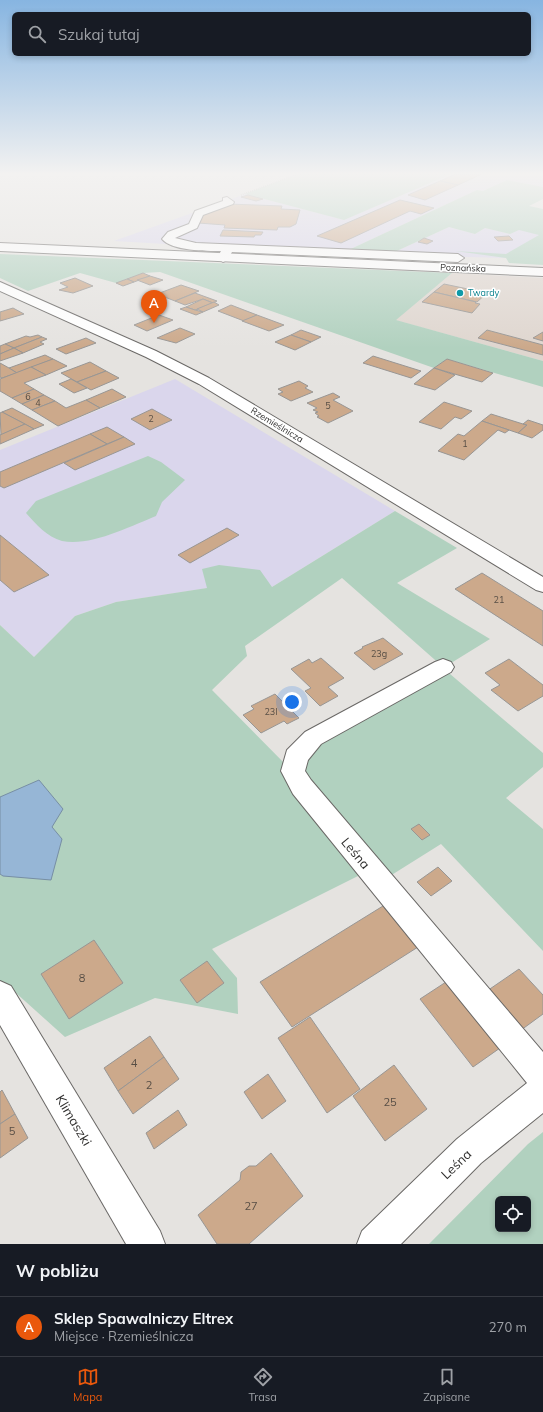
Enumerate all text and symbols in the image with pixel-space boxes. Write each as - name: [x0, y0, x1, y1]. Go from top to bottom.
- search box: [12, 12, 531, 56]
- icon: search: [26, 23, 48, 45]
- text: Szukaj tutaj: [58, 25, 140, 44]
- street label: Poznańska: [440, 261, 486, 274]
- place label: Twardy: [468, 287, 500, 299]
- marker: Twardy: [455, 288, 465, 298]
- pin: A: [141, 290, 167, 323]
- house number: 6: [25, 391, 31, 402]
- house number: 4: [35, 397, 41, 408]
- house number: 5: [325, 400, 331, 411]
- street label: Rzemieślnicza: [249, 405, 305, 445]
- house number: 2: [148, 413, 154, 424]
- house number: 1: [462, 438, 468, 449]
- house number: 21: [494, 594, 504, 605]
- house number: 23g: [371, 648, 387, 659]
- your location: [282, 692, 302, 712]
- house number: 23I: [264, 706, 278, 717]
- street label: Leśna: [338, 834, 374, 872]
- house number: 8: [79, 971, 86, 985]
- house number: 4: [131, 1056, 138, 1070]
- house number: 2: [146, 1078, 153, 1092]
- street label: Klimaszki: [53, 1092, 95, 1148]
- house number: 25: [383, 1095, 397, 1109]
- house number: 5: [9, 1124, 16, 1138]
- street label: Leśna: [438, 1146, 474, 1182]
- map controls: [495, 1196, 531, 1232]
- button: locate: [495, 1196, 531, 1232]
- house number: 27: [244, 1199, 258, 1213]
- text: W pobliżu: [16, 1260, 99, 1281]
- text: Sklep Spawalniczy Eltrex: [54, 1309, 233, 1328]
- text: A: [24, 1319, 34, 1335]
- text: 270 m: [489, 1319, 527, 1335]
- text: Miejsce · Rzemieślnicza: [54, 1328, 193, 1344]
- tab: Mapa: [73, 1366, 102, 1404]
- tab: Trasa: [249, 1366, 277, 1404]
- tab: Zapisane: [423, 1366, 470, 1404]

